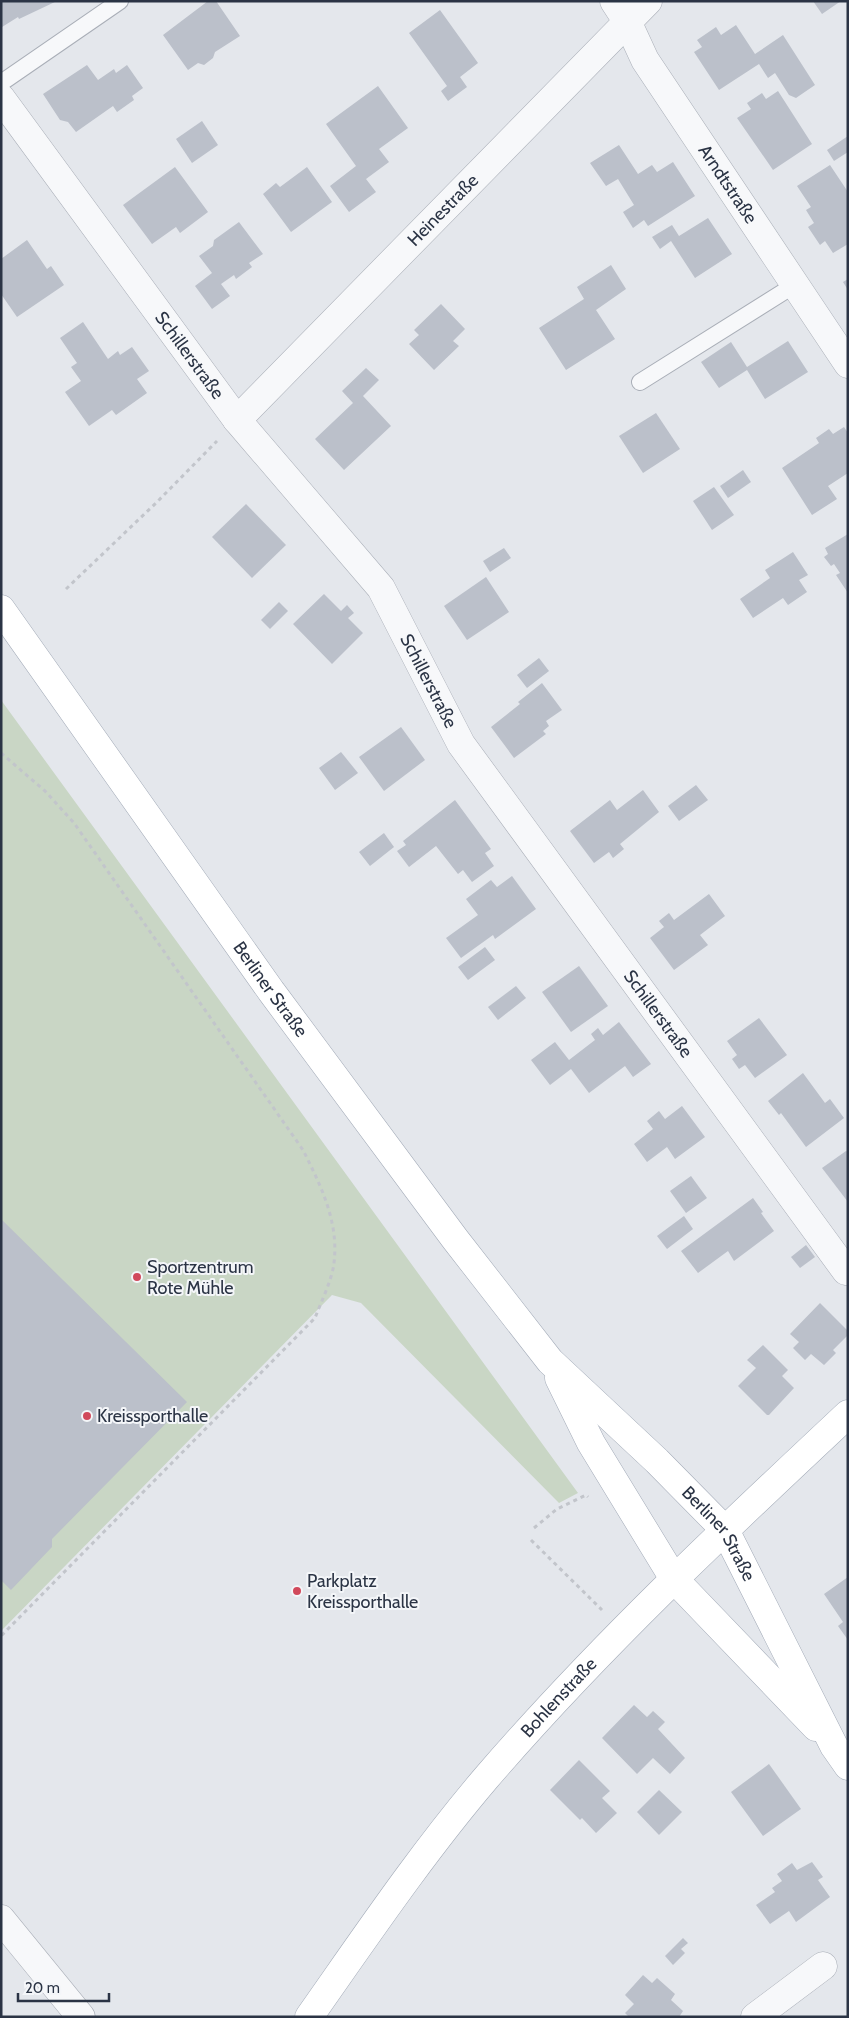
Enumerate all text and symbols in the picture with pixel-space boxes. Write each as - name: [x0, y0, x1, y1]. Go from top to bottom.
- street label: Arndtstraße: [694, 140, 762, 228]
- street label: Heinestraße: [403, 170, 483, 251]
- street label: Schillerstraße: [150, 307, 229, 403]
- street label: Schillerstraße: [395, 630, 462, 732]
- street label: Berliner Straße: [228, 937, 312, 1041]
- street label: Schillerstraße: [619, 966, 697, 1062]
- place label: Sportzentrum Rote Mühle: [147, 1256, 253, 1299]
- marker: Sportzentrum Rote Mühle: [131, 1271, 143, 1283]
- place label: Kreissporthalle: [97, 1405, 208, 1427]
- marker: Kreissporthalle: [81, 1410, 93, 1422]
- street label: Berliner Straße: [677, 1482, 760, 1585]
- place label: Parkplatz Kreissporthalle: [307, 1570, 418, 1613]
- marker: Parkplatz Kreissporthalle: [291, 1585, 303, 1597]
- street label: Bohlenstraße: [516, 1653, 601, 1742]
- scale bar: [18, 1970, 109, 2002]
- text: 20 m: [25, 1979, 60, 1997]

